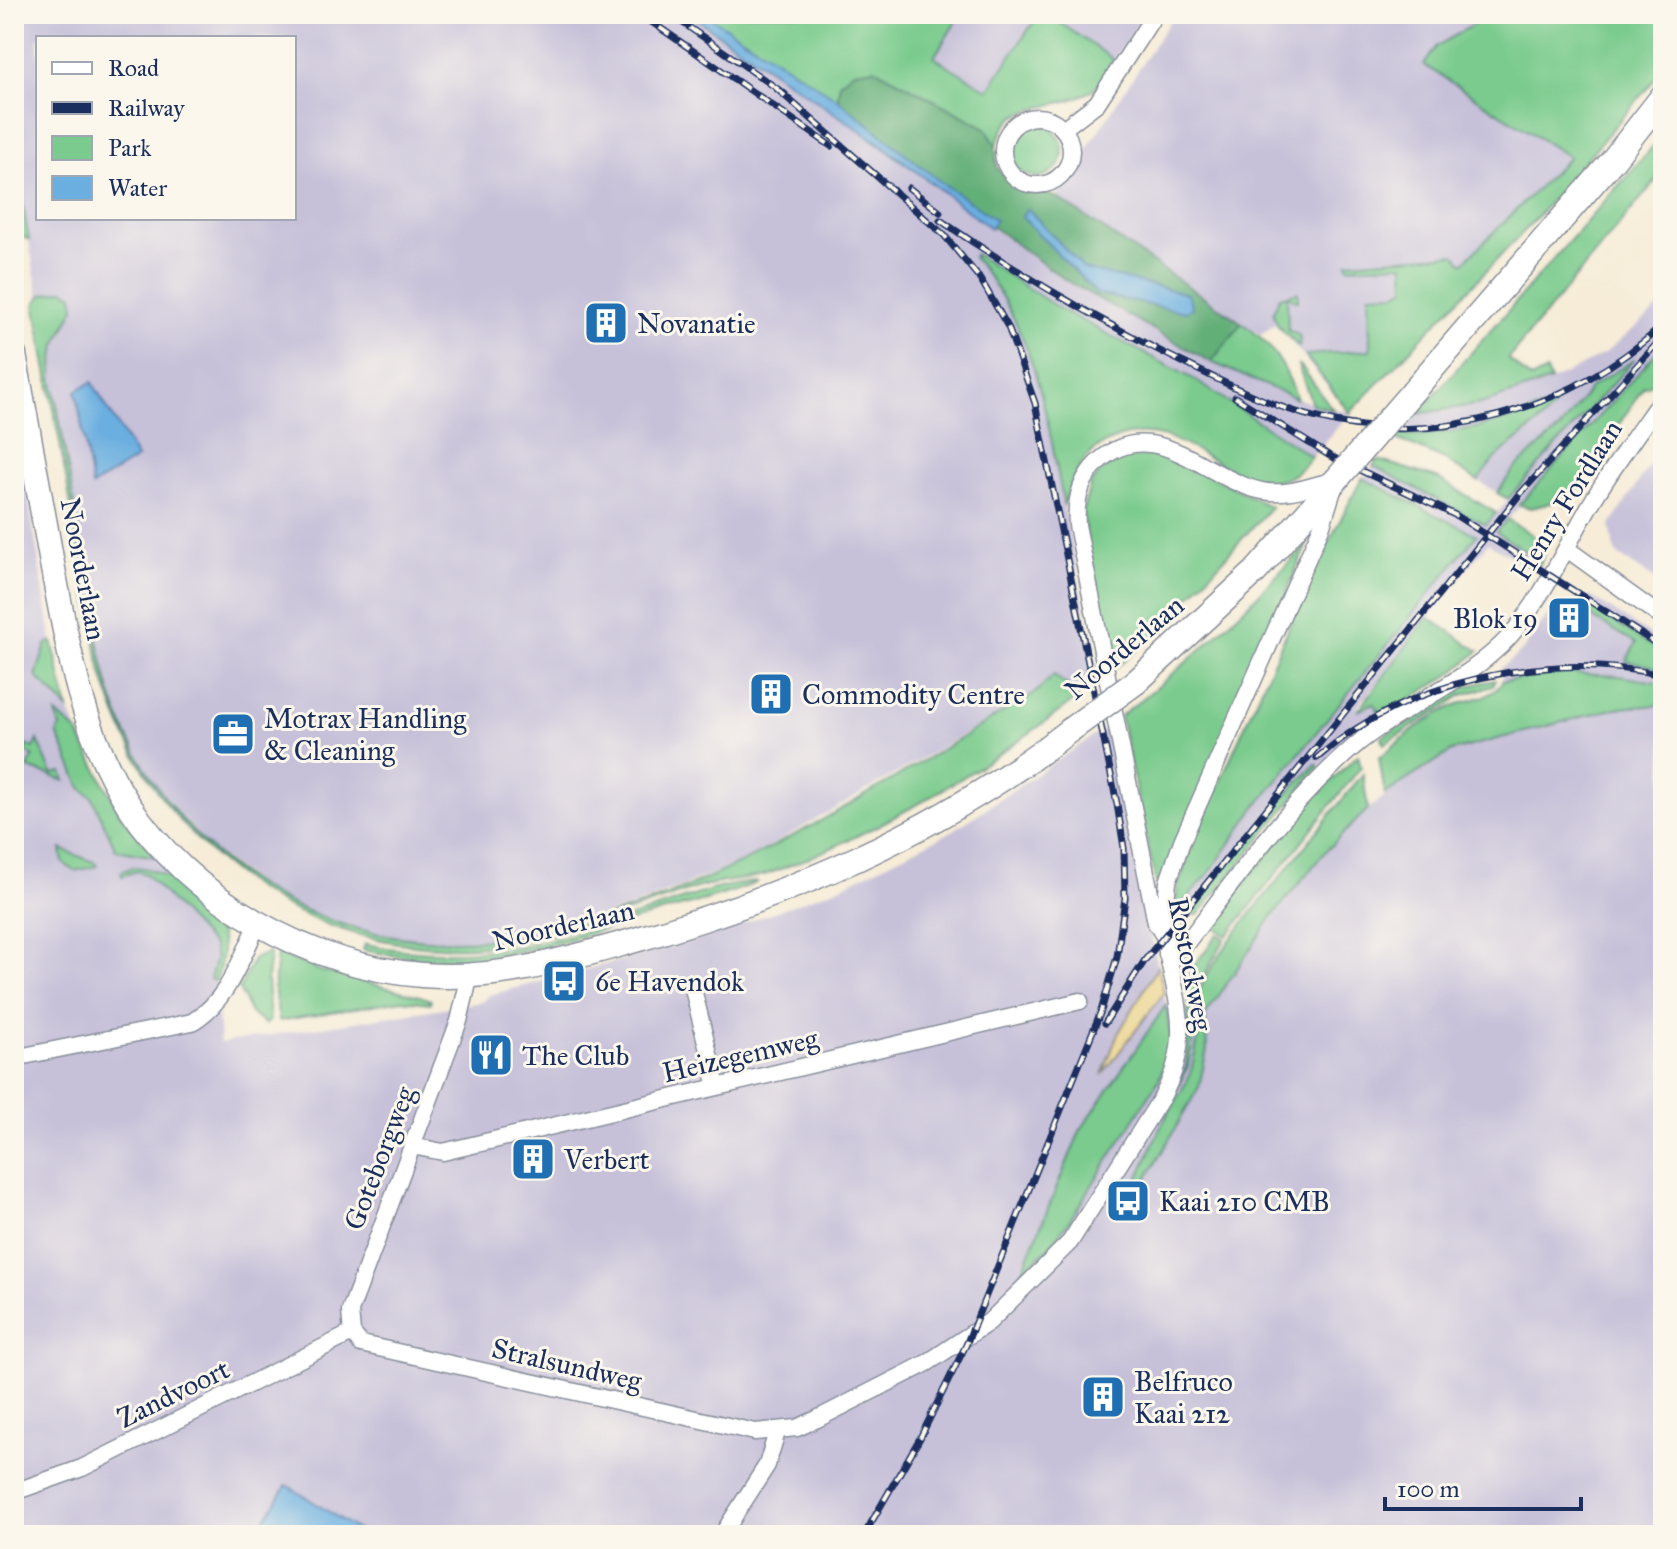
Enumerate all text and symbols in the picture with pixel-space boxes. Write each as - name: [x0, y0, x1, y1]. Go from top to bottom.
- legend: [36, 36, 296, 220]
- text: Road: [108, 53, 159, 83]
- text: Railway: [108, 93, 185, 123]
- text: Park: [108, 133, 152, 163]
- text: Water: [108, 173, 167, 203]
- building icon: Novanatie: [582, 299, 630, 347]
- place label: Novanatie: [637, 306, 756, 341]
- street label: Henry Fordlaan: [1503, 413, 1630, 587]
- street label: Noorderlaan: [53, 495, 114, 643]
- street label: Noorderlaan: [1058, 587, 1191, 707]
- building icon: Blok 19: [1545, 594, 1593, 642]
- place label: Blok 19: [1453, 601, 1538, 636]
- building icon: Commodity Centre: [747, 670, 795, 718]
- place label: Commodity Centre: [802, 677, 1025, 712]
- place label: Motrax Handling & Cleaning: [264, 701, 467, 768]
- office icon: Motrax Handling & Cleaning: [209, 710, 257, 758]
- street label: Noorderlaan: [489, 892, 638, 959]
- street label: Rostockweg: [1160, 894, 1221, 1035]
- bus stop icon: 6e Havendok: [540, 957, 588, 1005]
- place label: 6e Havendok: [595, 964, 744, 999]
- street label: Heizegemweg: [659, 1020, 822, 1090]
- restaurant icon: The Club: [467, 1031, 515, 1079]
- place label: The Club: [522, 1038, 629, 1073]
- street label: Goteborgweg: [336, 1081, 423, 1235]
- building icon: Verbert: [509, 1135, 557, 1183]
- place label: Verbert: [563, 1142, 649, 1177]
- bus stop icon: Kaai 210 CMB: [1104, 1177, 1152, 1225]
- place label: Kaai 210 CMB: [1159, 1184, 1330, 1219]
- street label: Stralsundweg: [488, 1330, 646, 1399]
- street label: Zandvoort: [111, 1351, 235, 1436]
- place label: Belfruco Kaai 212: [1134, 1364, 1233, 1431]
- building icon: Belfruco Kaai 212: [1079, 1373, 1127, 1421]
- scale bar: [1385, 1461, 1581, 1511]
- text: 100 m: [1397, 1474, 1460, 1504]

